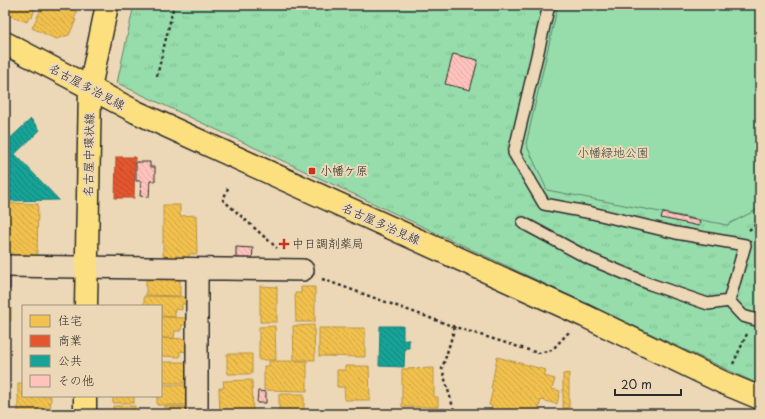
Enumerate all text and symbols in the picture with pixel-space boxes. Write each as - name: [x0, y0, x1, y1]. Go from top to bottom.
- street label: 名古屋多治見線: [46, 58, 129, 114]
- street label: 名古屋中環状線: [78, 113, 98, 197]
- park label: 小幡緑地公園: [577, 143, 649, 161]
- place label: 小幡ケ原: [320, 161, 368, 179]
- marker: 小幡ケ原: [307, 166, 317, 176]
- street label: 名古屋多治見線: [339, 198, 423, 248]
- place label: 中日調剤薬局: [292, 234, 364, 252]
- marker: 中日調剤薬局: [279, 239, 289, 249]
- legend: [22, 305, 162, 397]
- text: 住宅: [58, 311, 82, 329]
- text: 商業: [58, 331, 82, 349]
- text: 公共: [58, 351, 82, 369]
- text: その他: [58, 371, 94, 389]
- scale bar: [615, 371, 681, 397]
- text: 20 m: [621, 375, 652, 393]

